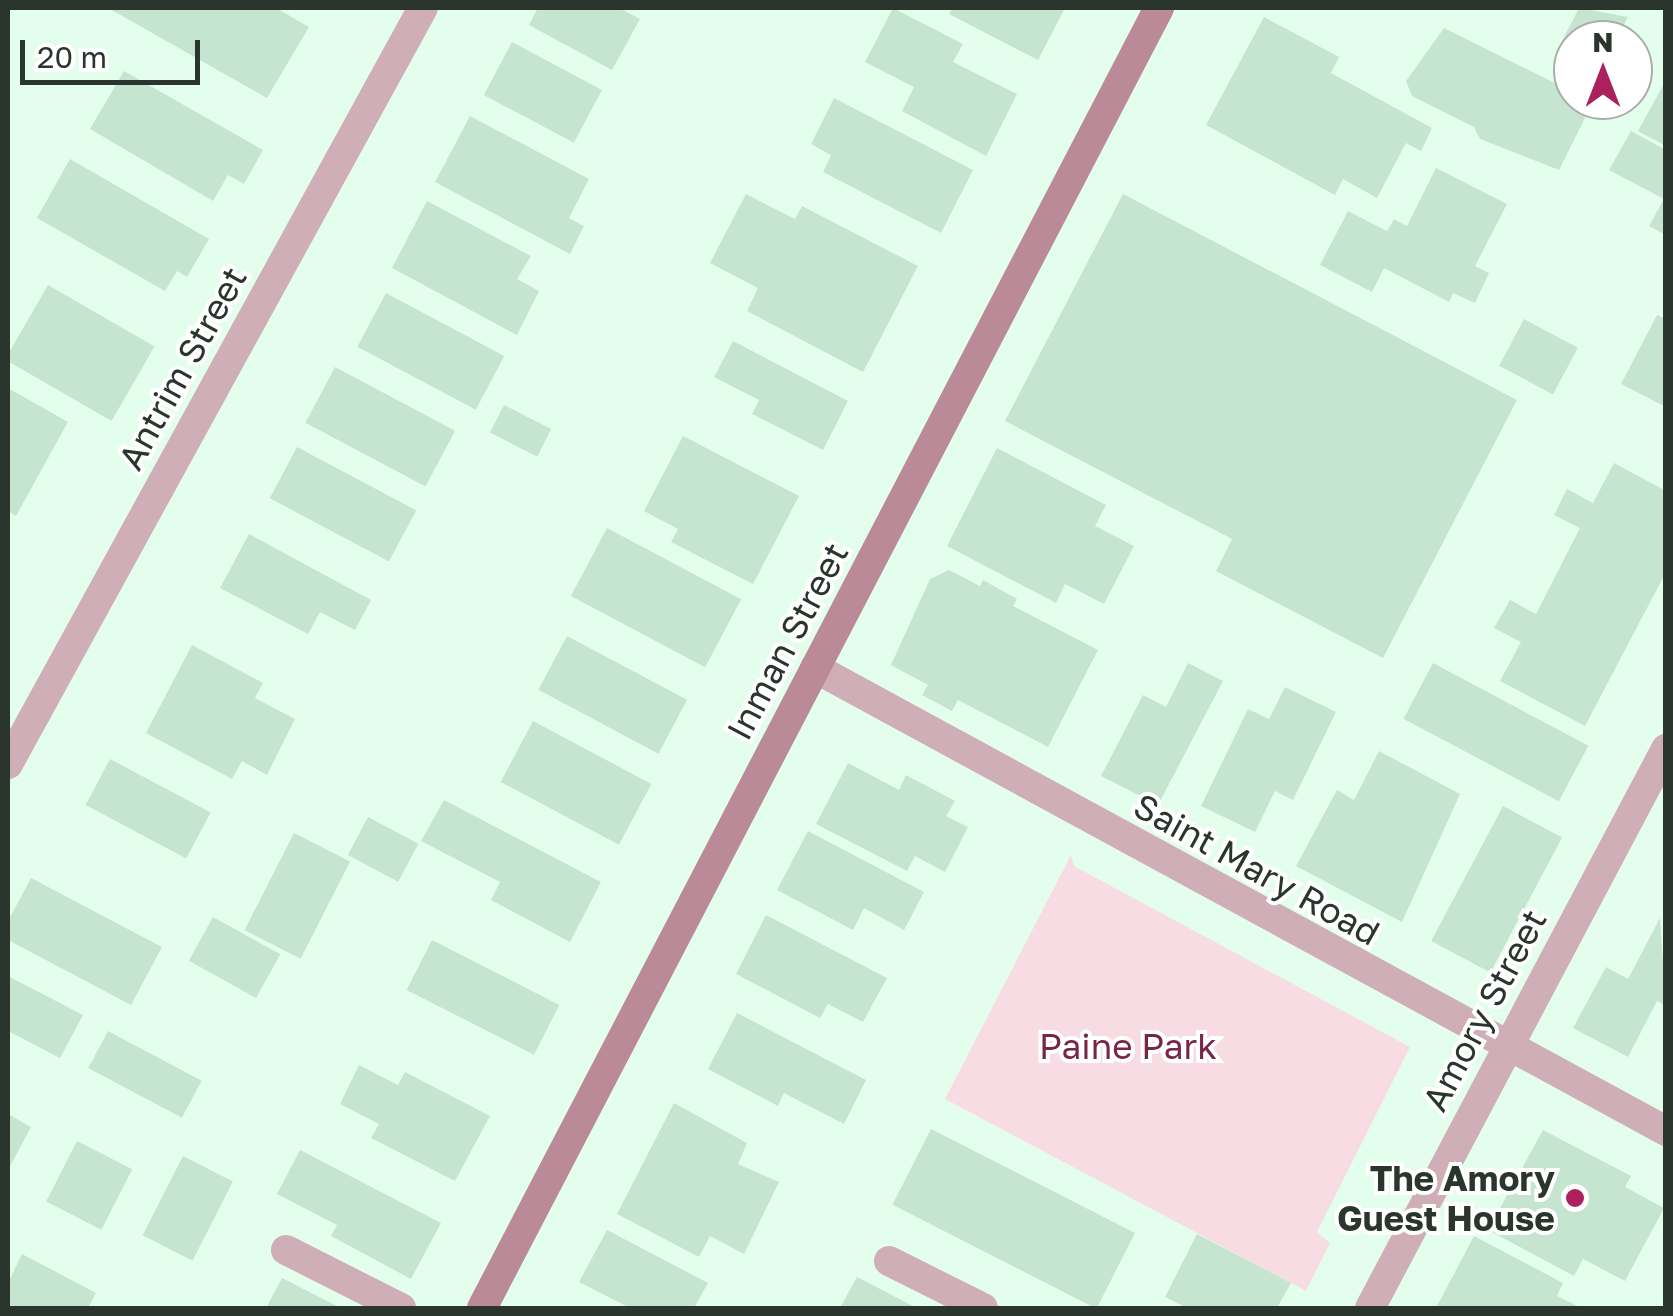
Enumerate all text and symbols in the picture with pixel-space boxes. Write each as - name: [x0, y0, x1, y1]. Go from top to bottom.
- scale bar: [25, 20, 205, 82]
- north arrow: [1553, 20, 1653, 120]
- text: N: [1592, 25, 1614, 58]
- text: 20 m: [37, 39, 107, 75]
- street label: Antrim Street: [109, 259, 255, 477]
- street label: Inman Street: [717, 535, 857, 747]
- street label: Saint Mary Road: [1127, 784, 1387, 954]
- street label: Amory Street: [1413, 902, 1555, 1118]
- park label: Paine Park: [1039, 1025, 1217, 1067]
- place label: The Amory Guest House: [1337, 1157, 1555, 1239]
- marker: The Amory Guest House: [1564, 1187, 1586, 1209]

